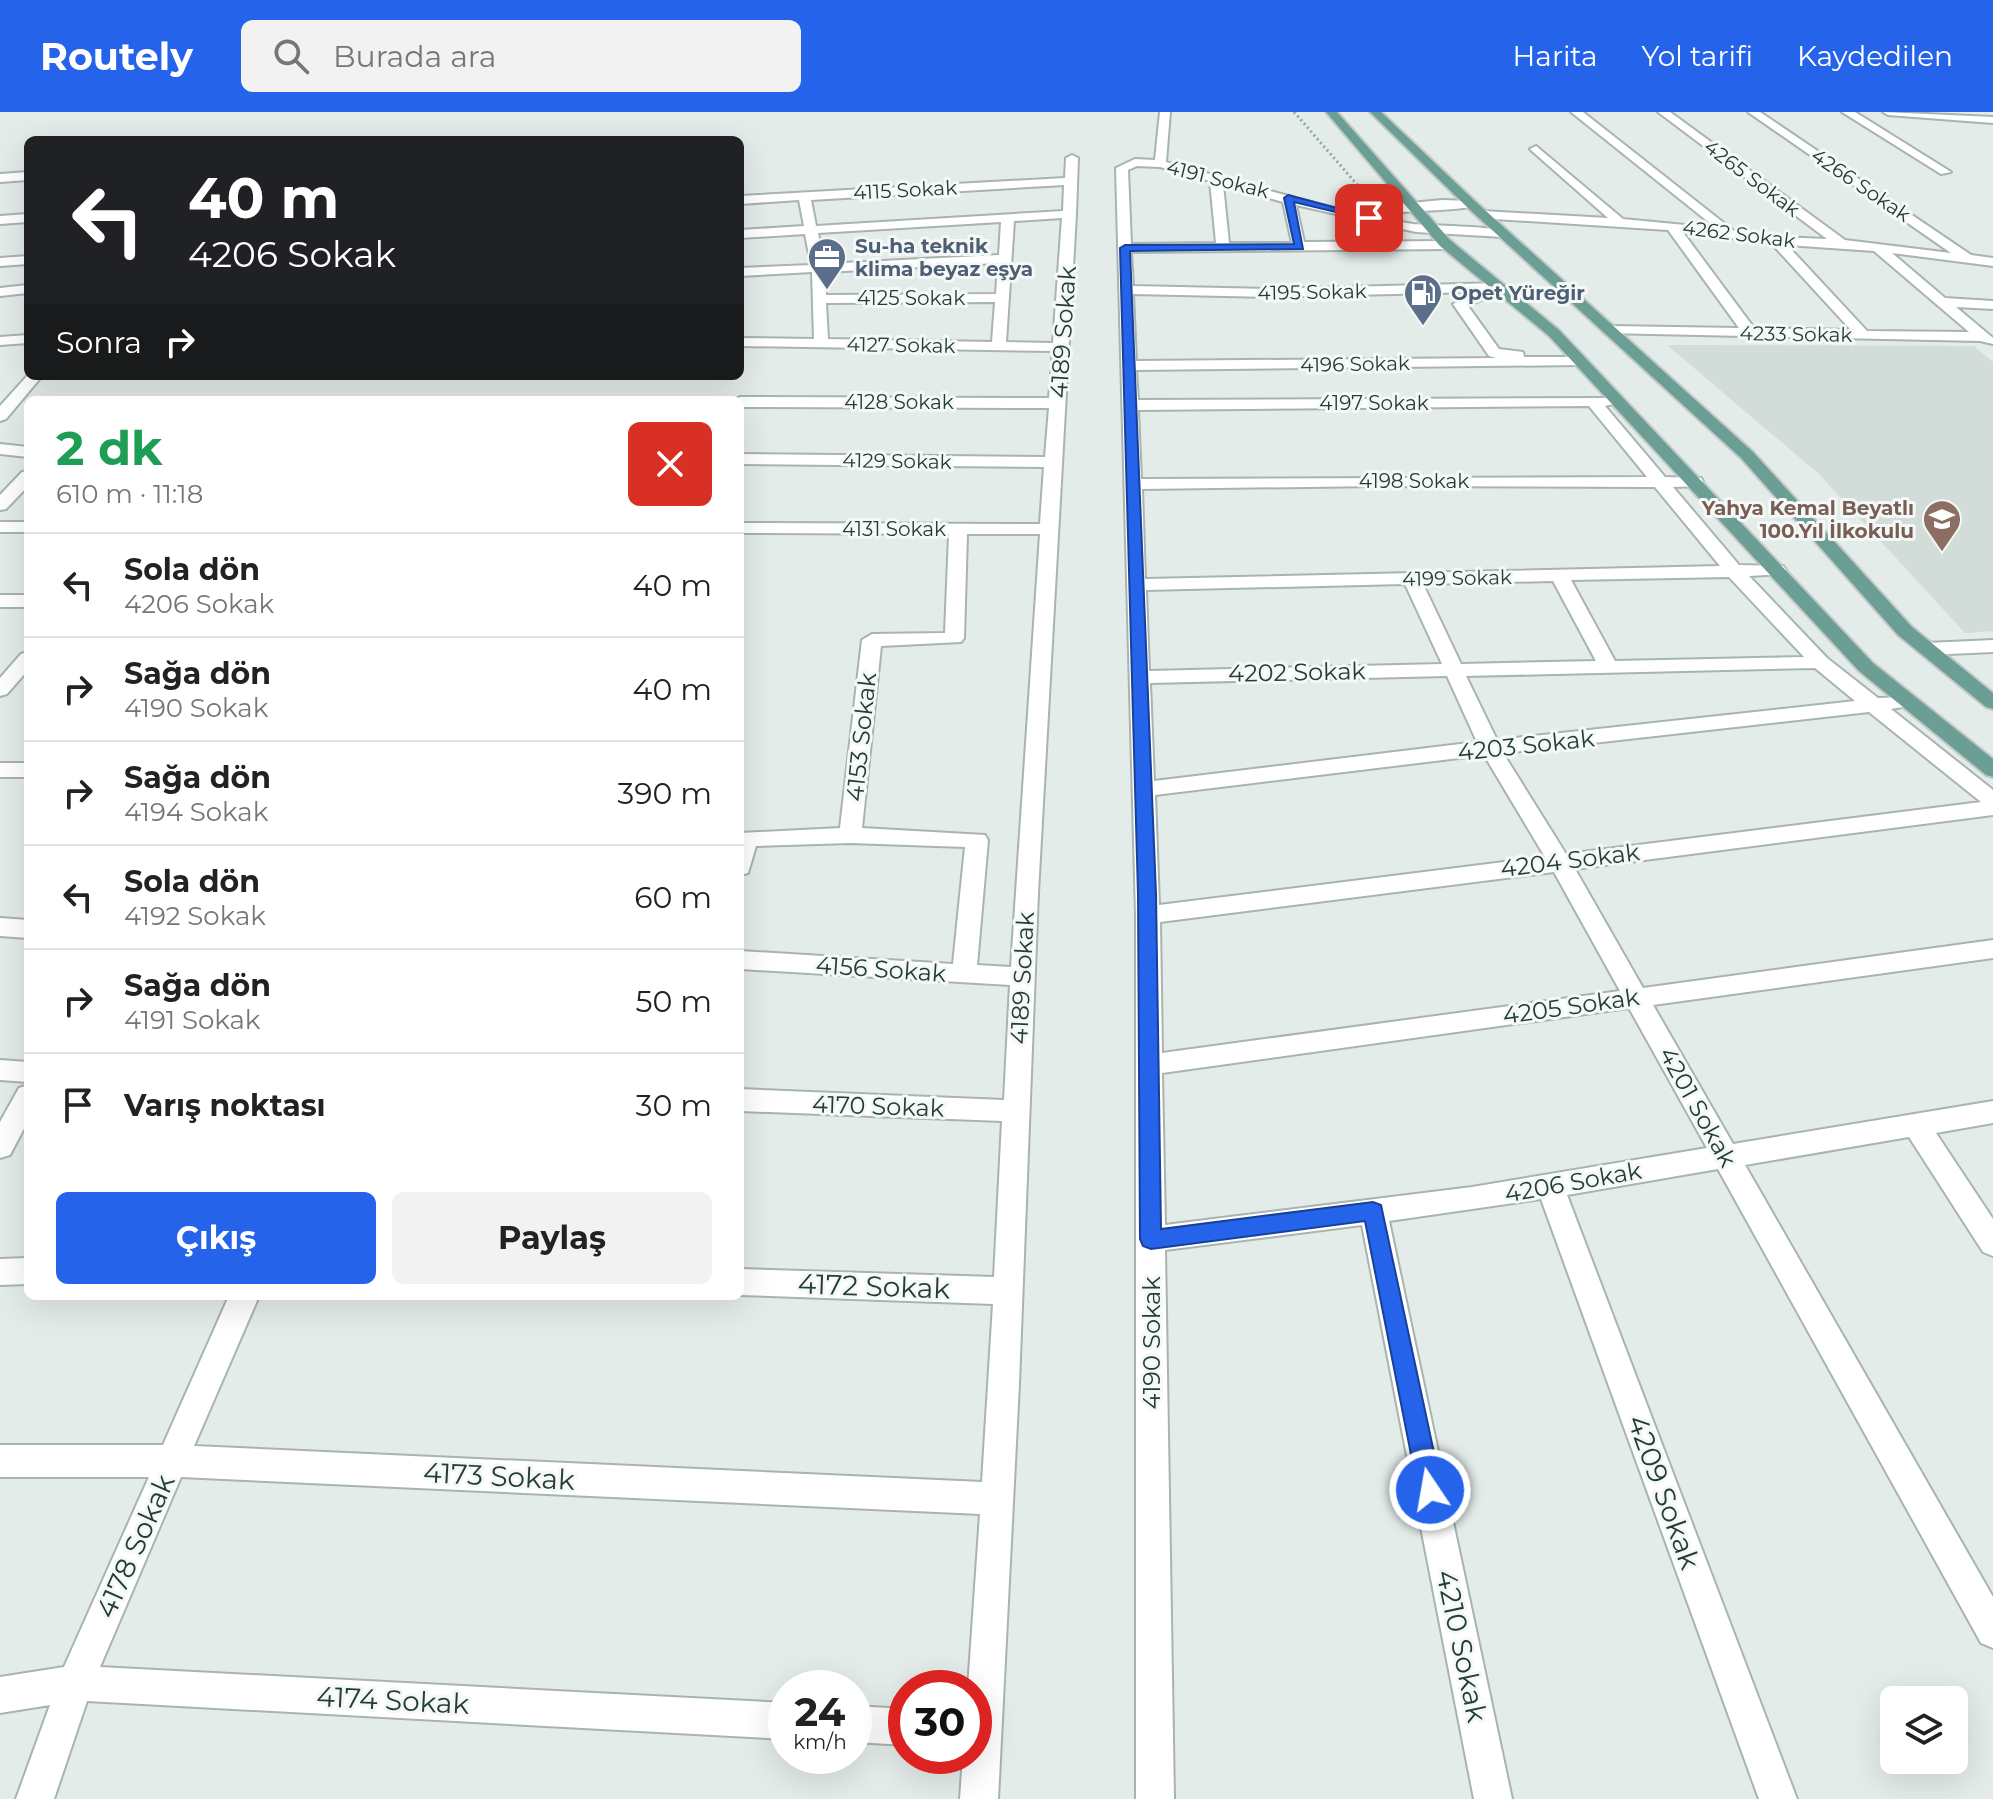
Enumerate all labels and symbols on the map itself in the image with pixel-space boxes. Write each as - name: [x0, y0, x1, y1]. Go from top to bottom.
- street label: 4265 Sokak: [1699, 134, 1805, 222]
- street label: 4266 Sokak: [1807, 143, 1915, 227]
- street label: 4191 Sokak: [1164, 155, 1272, 203]
- street label: 4115 Sokak: [852, 175, 958, 205]
- pin: [1335, 184, 1403, 252]
- street label: 4262 Sokak: [1681, 215, 1797, 253]
- place label: Su-ha teknik klima beyaz eşya: [855, 234, 1033, 281]
- office icon: Su-ha teknik klima beyaz eşya: [806, 236, 848, 291]
- street label: 4189 Sokak: [1044, 264, 1082, 399]
- fuel station icon: Opet Yüreğir: [1402, 272, 1444, 327]
- street label: 4195 Sokak: [1257, 279, 1367, 305]
- place label: Opet Yüreğir: [1451, 281, 1585, 305]
- street label: 4125 Sokak: [857, 286, 965, 310]
- street label: 4233 Sokak: [1739, 321, 1853, 347]
- street label: 4127 Sokak: [846, 332, 956, 358]
- street label: 4196 Sokak: [1300, 351, 1410, 377]
- street label: 4128 Sokak: [844, 390, 954, 414]
- street label: 4197 Sokak: [1319, 391, 1429, 415]
- street label: 4129 Sokak: [842, 448, 952, 474]
- street label: 4198 Sokak: [1359, 469, 1469, 493]
- place label: Yahya Kemal Beyatlı 100.Yıl İlkokulu: [1701, 496, 1914, 543]
- school or university icon: Yahya Kemal Beyatlı 100.Yıl İlkokulu: [1921, 498, 1963, 553]
- street label: 4131 Sokak: [842, 517, 946, 541]
- street label: 4199 Sokak: [1402, 565, 1512, 591]
- street label: 4202 Sokak: [1228, 656, 1367, 688]
- street label: 4153 Sokak: [840, 670, 882, 803]
- street label: 4203 Sokak: [1456, 723, 1596, 767]
- street label: 4204 Sokak: [1499, 837, 1642, 883]
- street label: 4189 Sokak: [1004, 910, 1040, 1045]
- street label: 4156 Sokak: [815, 950, 948, 988]
- street label: 4205 Sokak: [1501, 982, 1642, 1030]
- street label: 4201 Sokak: [1653, 1042, 1743, 1173]
- street label: 4170 Sokak: [811, 1089, 945, 1123]
- street label: 4206 Sokak: [1502, 1156, 1644, 1208]
- street label: 4172 Sokak: [797, 1266, 951, 1306]
- street label: 4190 Sokak: [1137, 1276, 1166, 1410]
- street label: 4209 Sokak: [1620, 1410, 1708, 1574]
- position arrow: [1388, 1448, 1472, 1532]
- street label: 4173 Sokak: [422, 1455, 576, 1497]
- street label: 4178 Sokak: [88, 1469, 182, 1623]
- street label: 4210 Sokak: [1429, 1567, 1495, 1726]
- speed limit sign: 30: [888, 1670, 992, 1774]
- street label: 4174 Sokak: [316, 1679, 471, 1721]

